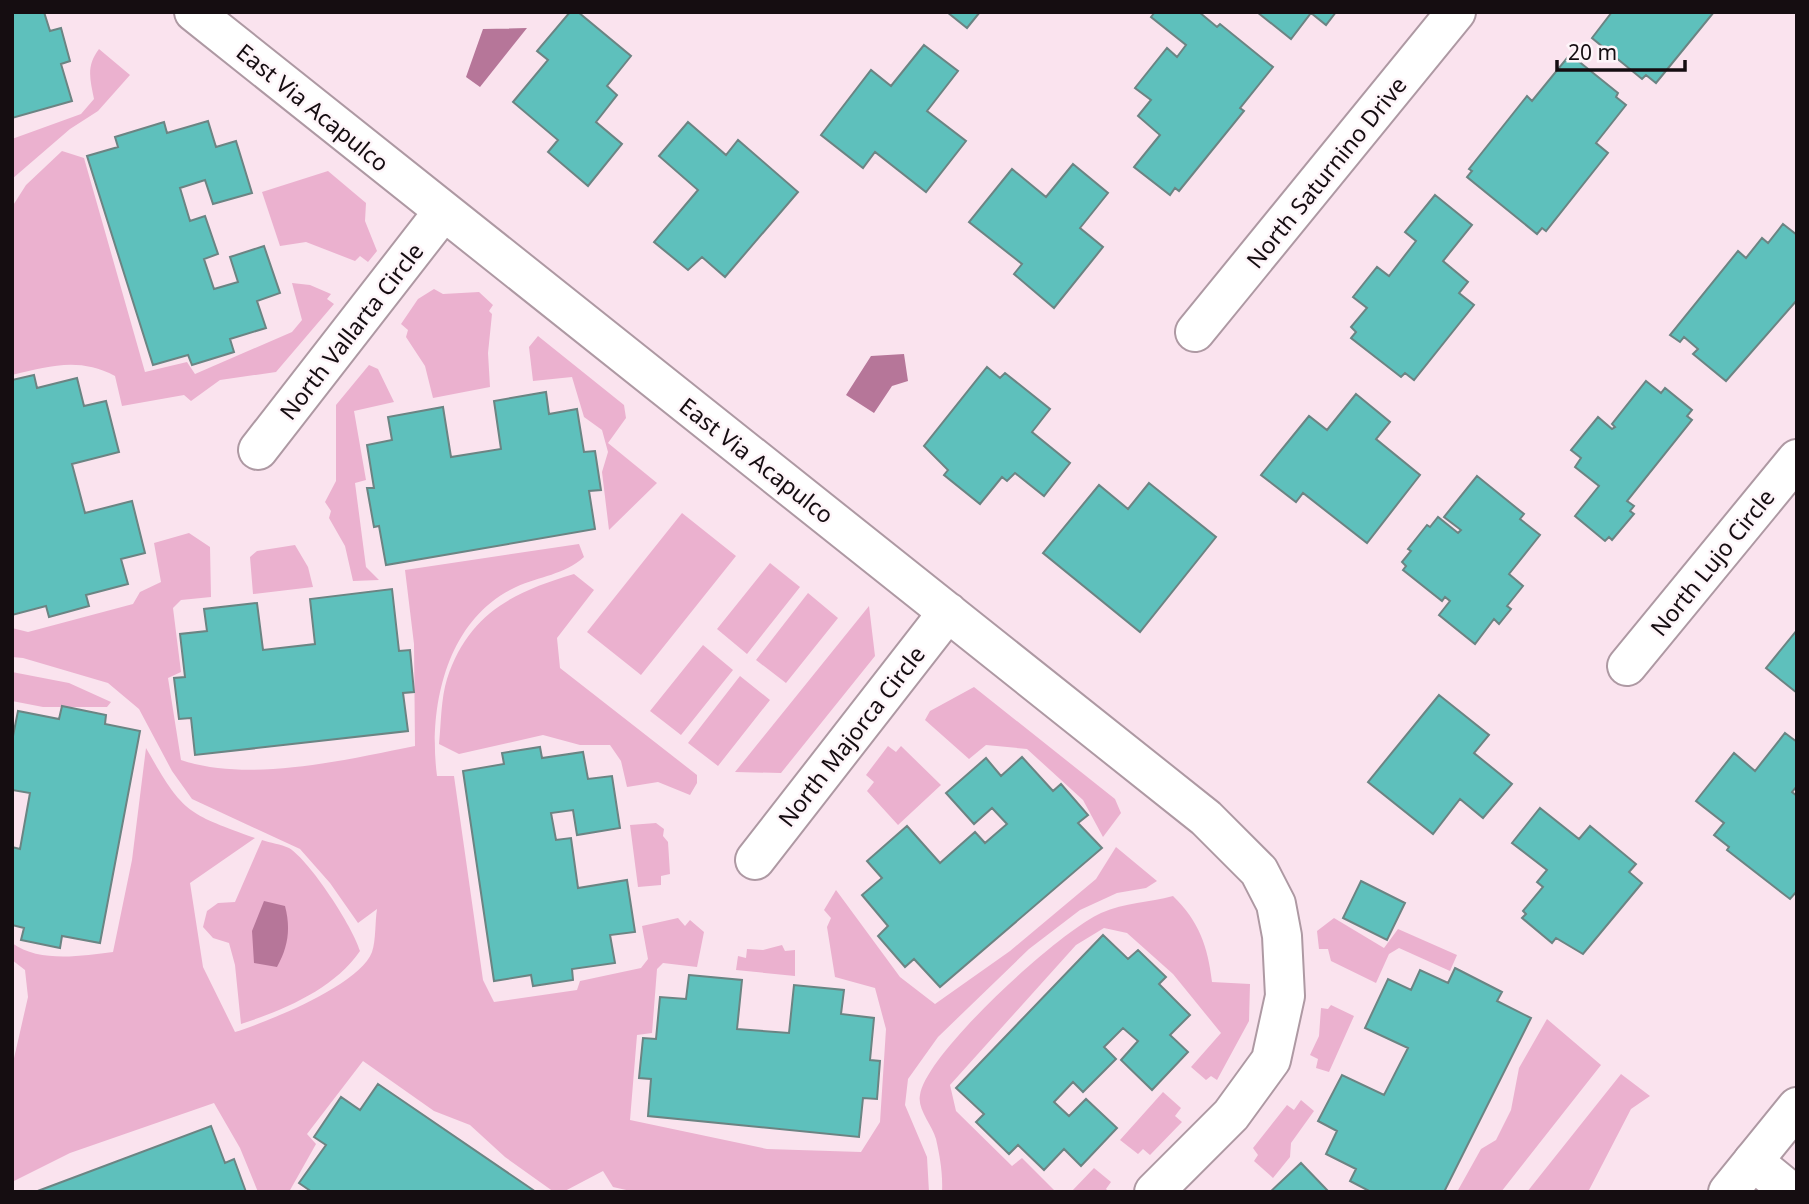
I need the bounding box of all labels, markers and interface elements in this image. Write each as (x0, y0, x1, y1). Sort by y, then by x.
scale bar (1557, 28, 1685, 72)
street label: East Via Acapulco (230, 36, 396, 178)
text: 20 m (1568, 38, 1617, 66)
street label: North Saturnino Drive (1239, 69, 1413, 275)
street label: North Vallarta Circle (272, 236, 430, 426)
street label: East Via Acapulco (673, 390, 841, 530)
street label: North Lujo Circle (1643, 482, 1781, 642)
street label: North Majorca Circle (770, 639, 932, 833)

